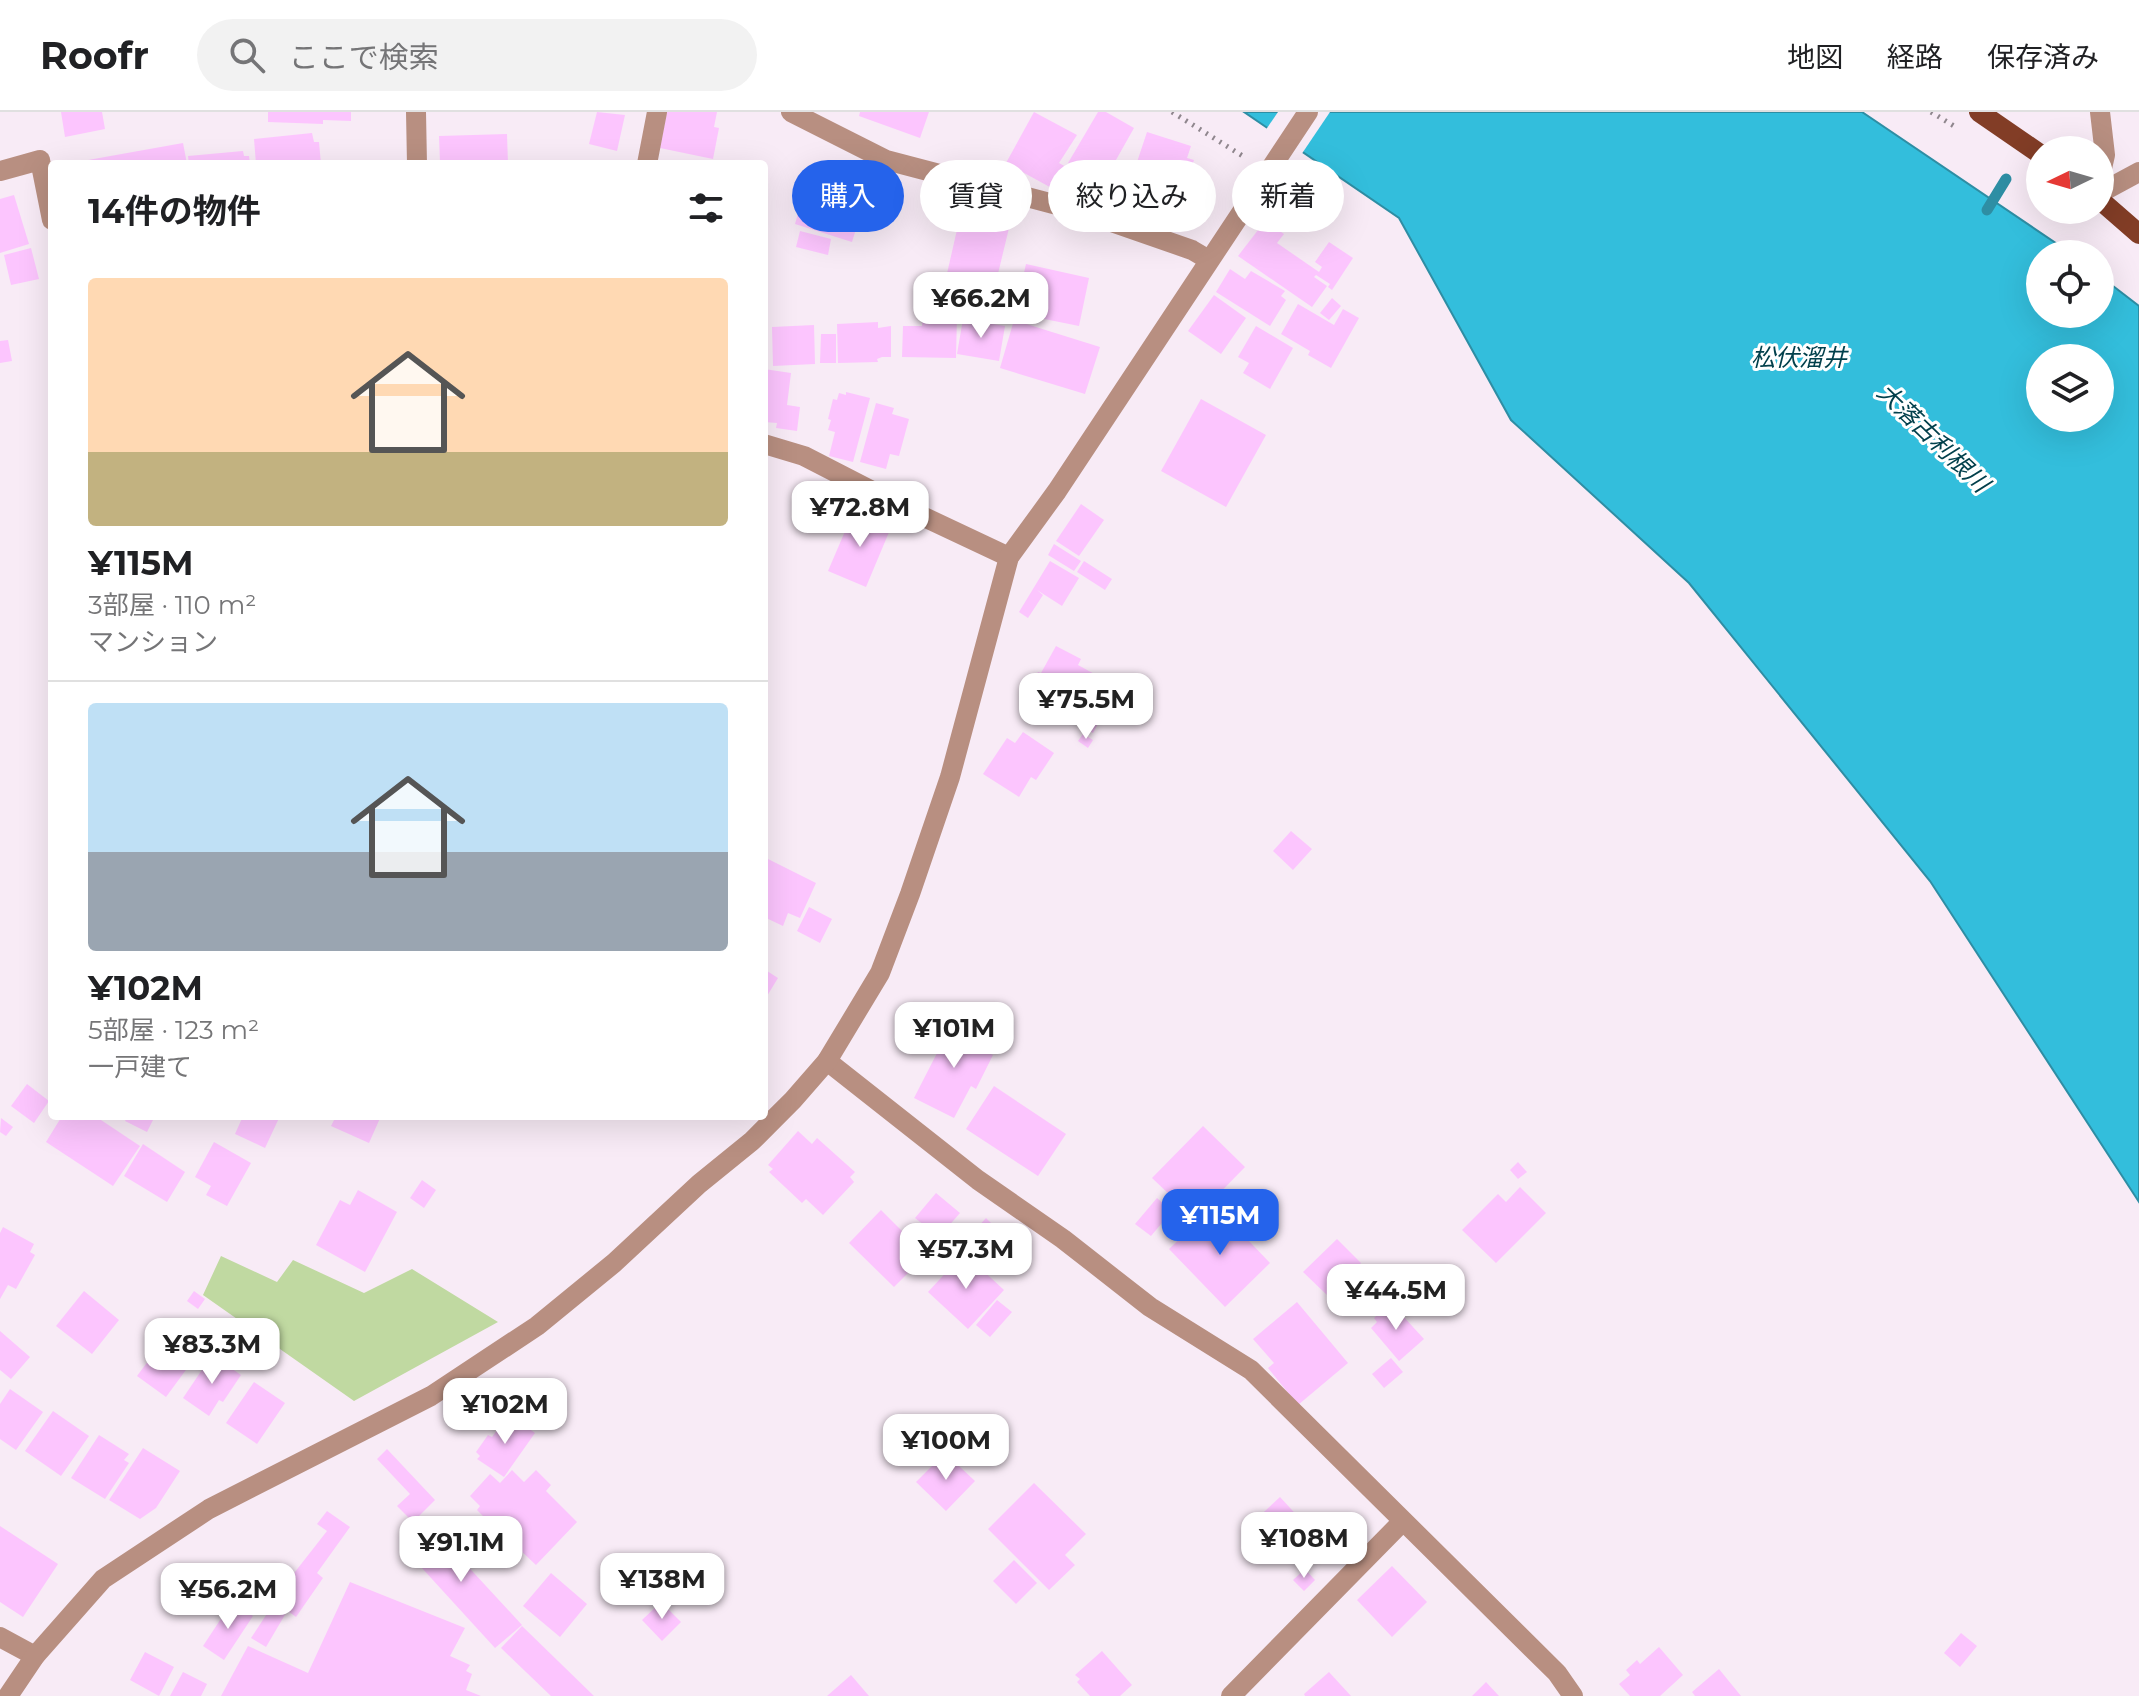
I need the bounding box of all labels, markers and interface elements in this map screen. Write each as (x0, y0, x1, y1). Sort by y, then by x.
search box (197, 19, 757, 91)
text: Roofr (40, 32, 149, 79)
icon: search (225, 33, 269, 77)
text: ここで検索 (289, 39, 439, 76)
text: 地図 (1787, 40, 1843, 74)
text: 経路 (1887, 40, 1943, 74)
text: 保存済み (1987, 40, 2099, 74)
north arrow (2026, 136, 2114, 224)
map controls (2026, 136, 2114, 432)
chip: 購入 (792, 160, 904, 232)
chip: 賃貸 (920, 160, 1032, 232)
chip: 絞り込み (1048, 160, 1216, 232)
chip: 新着 (1232, 160, 1344, 232)
icon: filters (684, 186, 728, 230)
text: 14件の物件 (88, 190, 261, 232)
button: locate (2026, 240, 2114, 328)
pin: ¥66.2M (916, 272, 1046, 340)
text: ¥66.2M (931, 282, 1031, 314)
icon: home (336, 330, 480, 474)
water label: 松伏溜井 (1751, 343, 1849, 372)
button: layers (2026, 344, 2114, 432)
water label: 大落古利根川 (1871, 377, 1997, 500)
pin: ¥72.8M (795, 481, 925, 549)
text: ¥72.8M (810, 491, 910, 523)
text: ¥115M (88, 542, 193, 584)
text: 3部屋 · 110 m² (88, 589, 256, 621)
text: マンション (88, 626, 218, 658)
pin: ¥75.5M (1021, 673, 1151, 741)
text: ¥75.5M (1037, 683, 1135, 715)
icon: home (336, 755, 480, 899)
text: ¥102M (88, 967, 203, 1009)
pin: ¥101M (898, 1002, 1010, 1070)
text: ¥101M (913, 1012, 995, 1044)
text: 5部屋 · 123 m² (88, 1014, 259, 1046)
text: 一戸建て (88, 1051, 192, 1083)
pin: ¥115M (1164, 1189, 1276, 1257)
text: ¥115M (1180, 1199, 1260, 1231)
pin: ¥57.3M (901, 1223, 1031, 1291)
text: ¥57.3M (918, 1233, 1014, 1265)
pin: ¥44.5M (1331, 1264, 1461, 1332)
text: ¥44.5M (1345, 1274, 1447, 1306)
pin: ¥83.3M (147, 1318, 277, 1386)
text: ¥83.3M (163, 1328, 261, 1360)
pin: ¥102M (449, 1378, 561, 1446)
text: ¥102M (461, 1388, 549, 1420)
pin: ¥100M (890, 1414, 1002, 1482)
text: ¥100M (901, 1424, 991, 1456)
pin: ¥108M (1248, 1512, 1360, 1580)
pin: ¥91.1M (396, 1516, 526, 1584)
text: ¥108M (1259, 1522, 1349, 1554)
text: ¥91.1M (417, 1526, 505, 1558)
pin: ¥138M (606, 1553, 718, 1621)
pin: ¥56.2M (163, 1563, 293, 1631)
text: ¥138M (618, 1563, 706, 1595)
text: ¥56.2M (179, 1573, 277, 1605)

